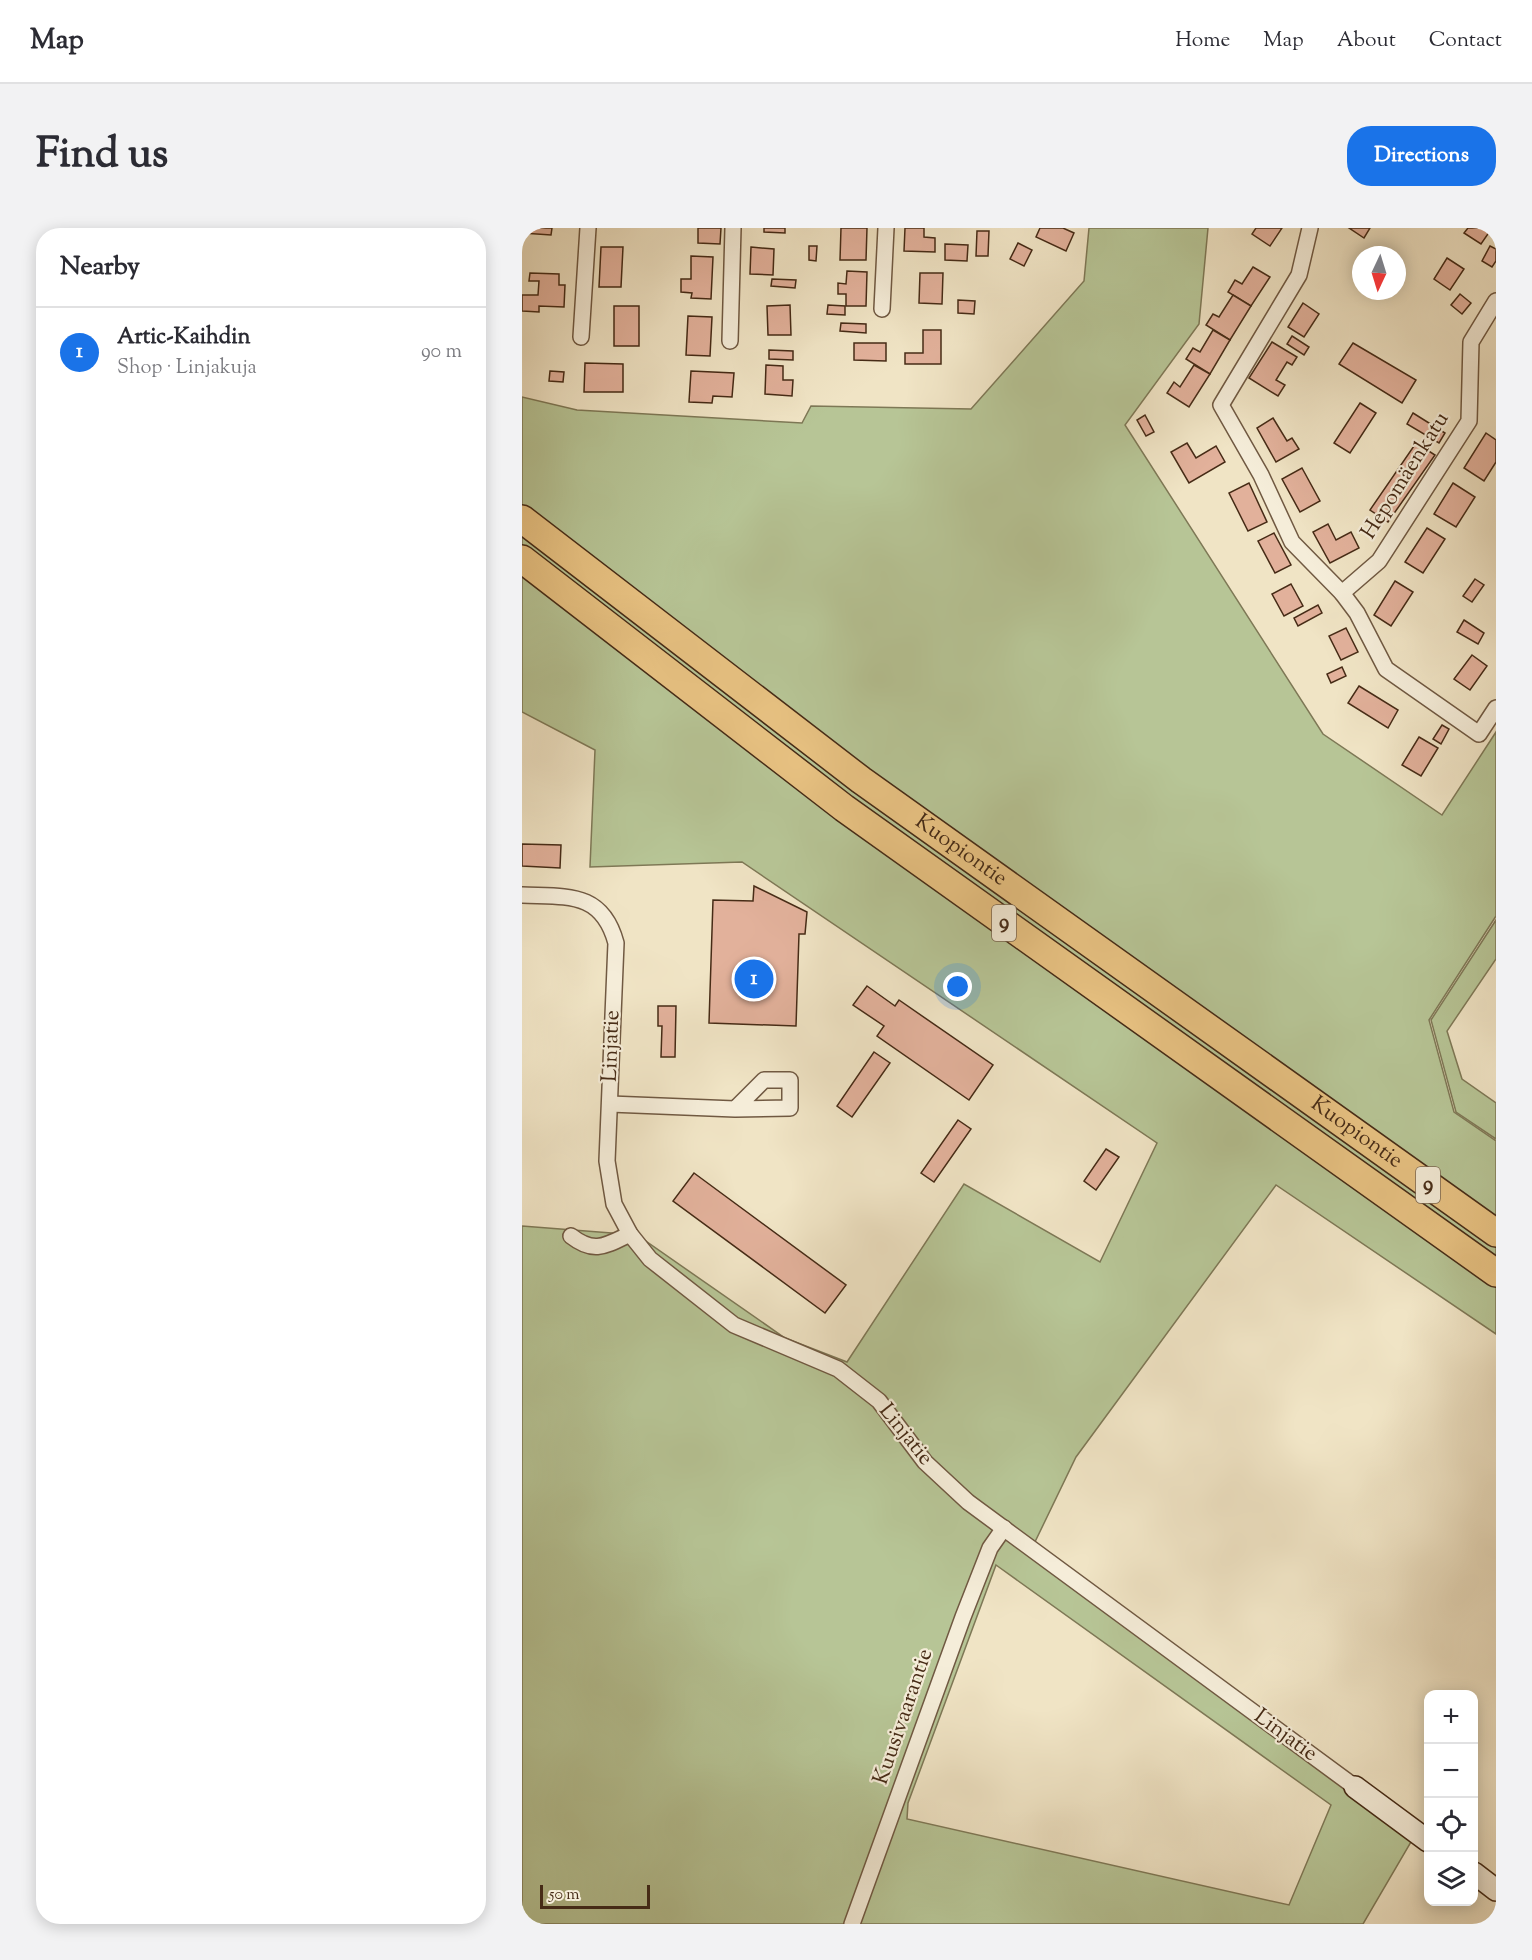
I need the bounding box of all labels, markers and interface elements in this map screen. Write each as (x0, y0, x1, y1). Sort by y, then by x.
text: Map (30, 21, 84, 61)
text: Home (1175, 26, 1230, 56)
text: Map (1263, 26, 1304, 56)
text: About (1337, 26, 1396, 56)
text: Contact (1429, 26, 1502, 56)
text: Find us (36, 126, 168, 186)
button: Directions (1347, 126, 1496, 186)
north arrow (1352, 246, 1406, 300)
text: Nearby (60, 249, 140, 286)
text: Artic-Kaihdin (117, 322, 250, 354)
text: 1 (76, 338, 83, 367)
text: 90 m (421, 338, 462, 367)
text: Shop · Linjakuja (117, 354, 257, 383)
street label: Hepomäenkatu (1354, 406, 1458, 546)
street label: Kuopiontie (908, 807, 1013, 895)
road number: 9 (992, 905, 1016, 941)
pin: 1 (734, 956, 774, 1002)
your location (943, 972, 972, 1001)
street label: Linjatie (595, 1009, 629, 1083)
street label: Kuopiontie (1303, 1089, 1409, 1177)
road number: 9 (1416, 1167, 1440, 1203)
street label: Linjatie (870, 1397, 940, 1473)
street label: Kuusivaarantie (866, 1645, 942, 1789)
map controls (1424, 1690, 1478, 1906)
button: + (1424, 1690, 1478, 1744)
street label: Linjatie (1246, 1702, 1324, 1770)
button: − (1424, 1744, 1478, 1798)
button: locate (1424, 1798, 1478, 1852)
button: layers (1424, 1852, 1478, 1906)
scale bar (540, 1882, 650, 1910)
text: 50 m (549, 1884, 580, 1907)

